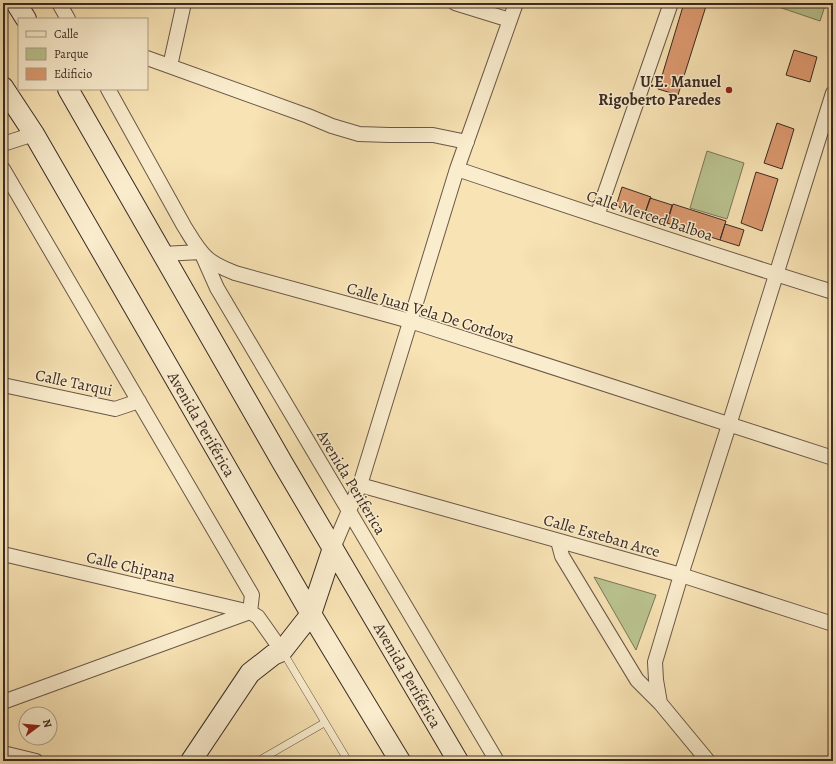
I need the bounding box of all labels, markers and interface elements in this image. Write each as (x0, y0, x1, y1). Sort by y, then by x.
legend (18, 18, 148, 90)
text: Calle (54, 26, 78, 42)
text: Parque (54, 46, 89, 62)
text: Edificio (54, 66, 92, 82)
place label: U.E. Manuel Rigoberto Paredes (598, 71, 722, 111)
marker: U.E. Manuel Rigoberto Paredes (724, 85, 734, 95)
street label: Calle Merced Balboa (584, 185, 716, 247)
street label: Calle Juan Vela De Cordova (344, 277, 518, 349)
street label: Calle Tarqui (33, 364, 114, 402)
street label: Avenida Periférica (162, 367, 241, 482)
street label: Avenida Periferica (311, 425, 391, 539)
street label: Calle Esteban Arce (541, 509, 663, 563)
street label: Calle Chipana (84, 546, 178, 588)
street label: Avenida Periférica (368, 618, 447, 733)
north arrow (18, 706, 58, 746)
text: N (39, 717, 55, 729)

